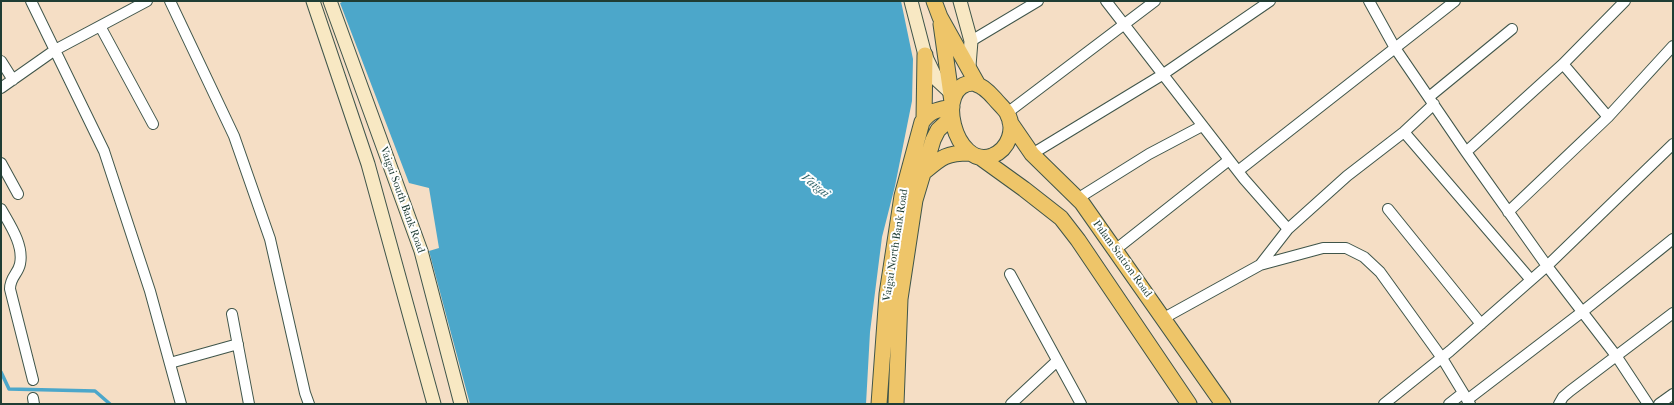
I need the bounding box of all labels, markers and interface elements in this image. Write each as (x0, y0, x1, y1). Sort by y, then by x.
street label: Vaigai South Bank Road (377, 145, 427, 255)
water label: Vaigai (798, 171, 832, 201)
street label: Vaigai North Bank Road (881, 188, 911, 302)
street label: Palam Station Road (1090, 218, 1154, 300)

